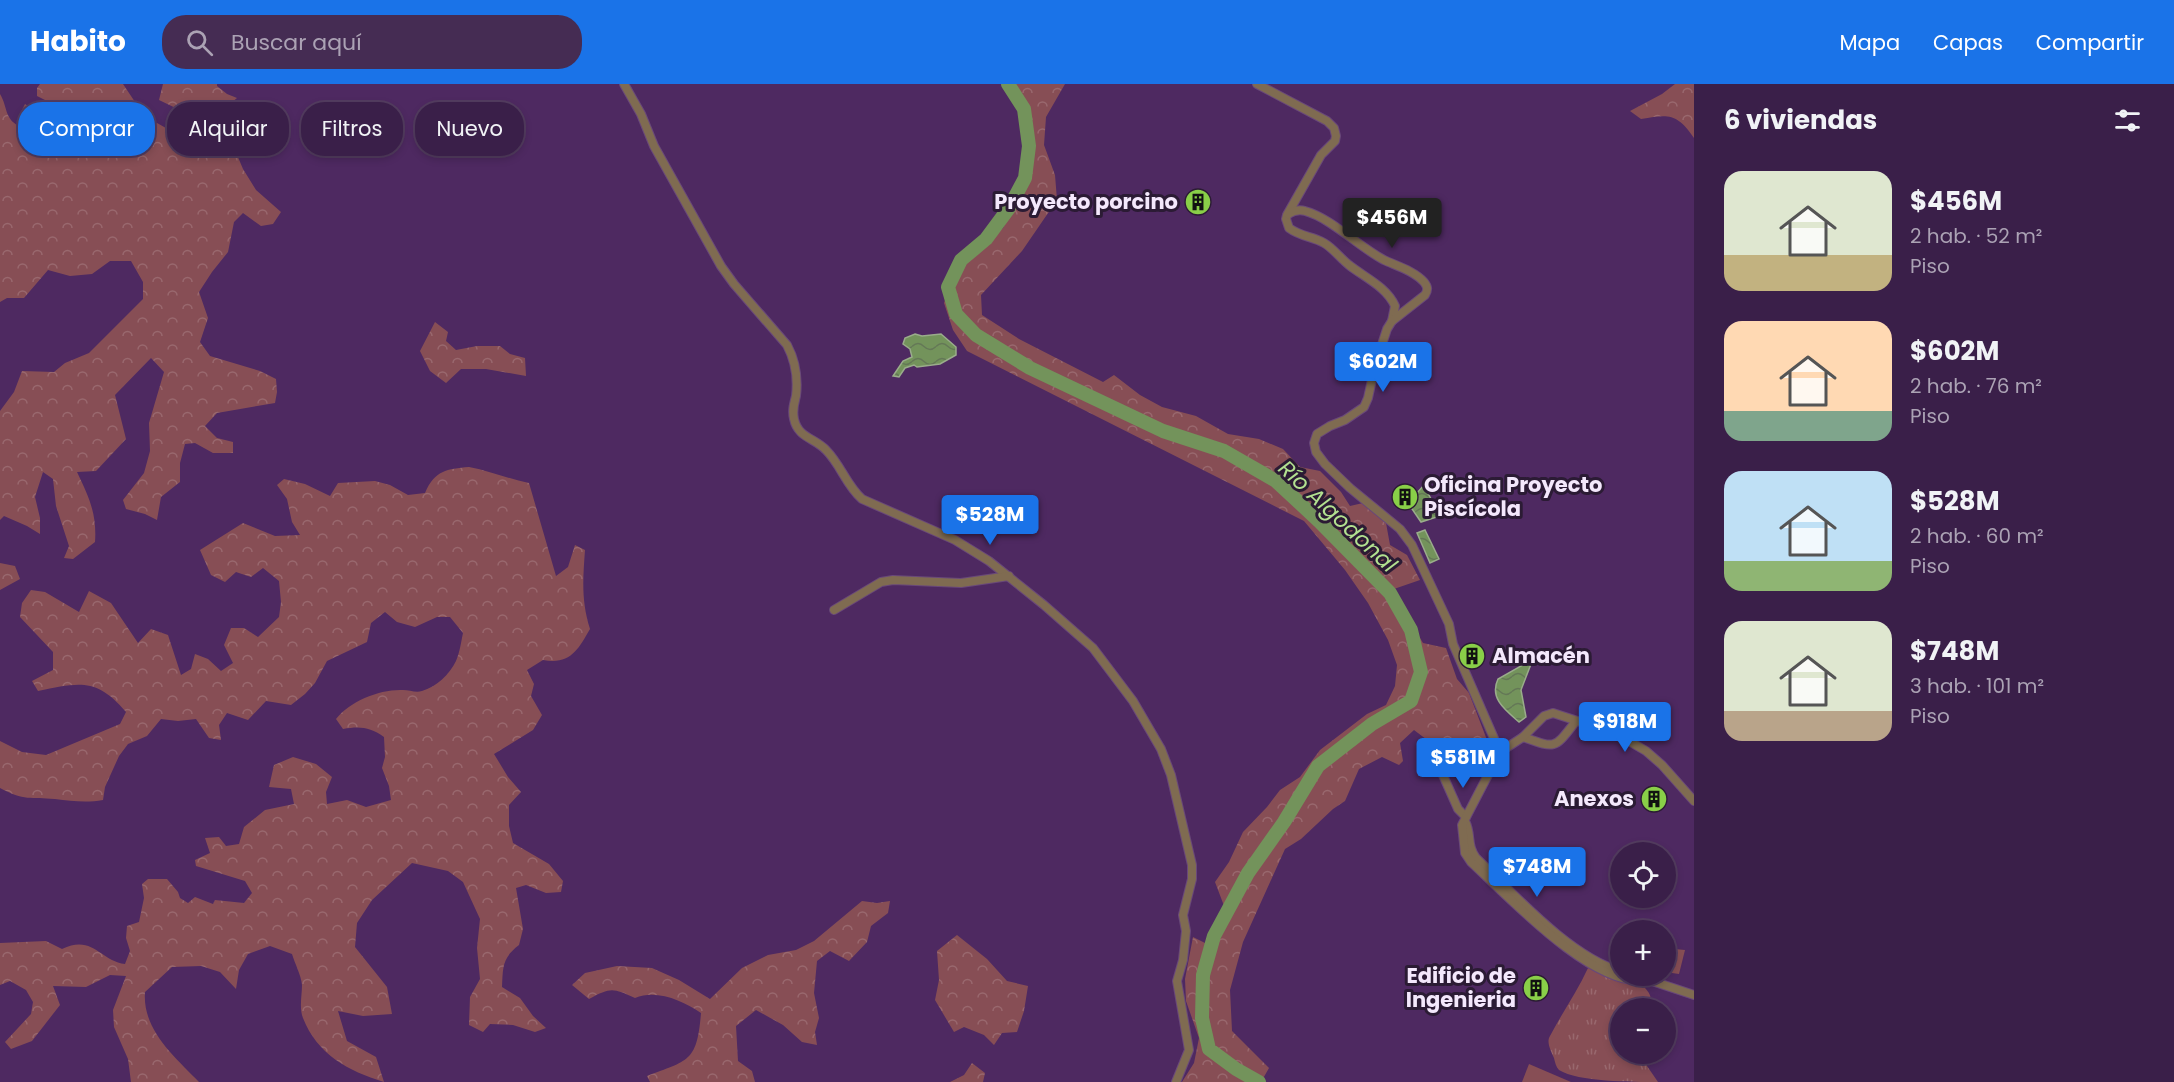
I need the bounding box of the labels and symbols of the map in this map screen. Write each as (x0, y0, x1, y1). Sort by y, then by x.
place label: Proyecto porcino (994, 187, 1178, 216)
building icon: Proyecto porcino (1183, 187, 1213, 217)
pin: $456M (1350, 198, 1434, 249)
pin: $602M (1341, 342, 1425, 393)
water label: Río Algodonal (1272, 453, 1404, 580)
place label: Oficina Proyecto Piscícola (1424, 470, 1602, 523)
building icon: Oficina Proyecto Piscícola (1390, 482, 1420, 512)
pin: $528M (948, 495, 1032, 546)
building icon: Almacén (1457, 641, 1487, 671)
place label: Almacén (1492, 641, 1590, 670)
pin: $918M (1583, 702, 1667, 753)
pin: $581M (1421, 738, 1505, 789)
place label: Anexos (1554, 784, 1634, 813)
building icon: Anexos (1639, 784, 1669, 814)
pin: $748M (1495, 847, 1579, 898)
place label: Edificio de Ingenieria (1406, 961, 1516, 1014)
building icon: Edificio de Ingenieria (1521, 973, 1551, 1003)

